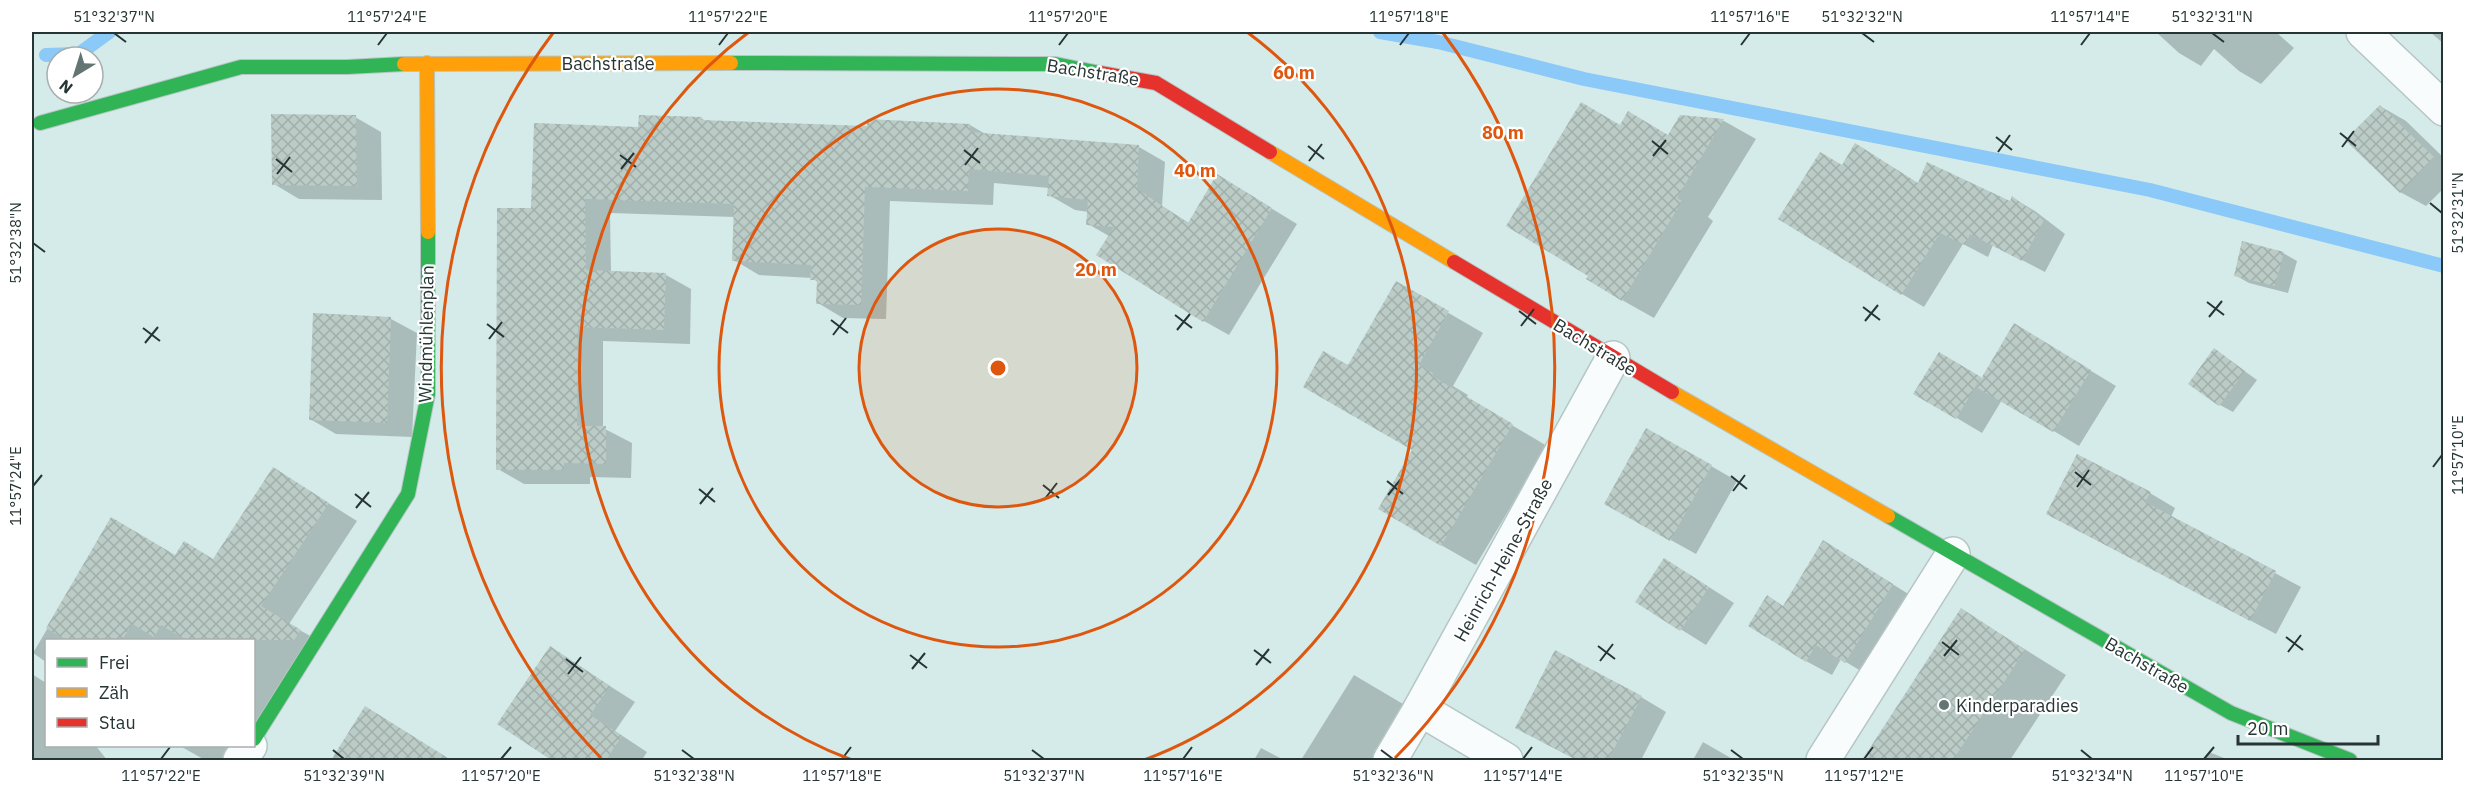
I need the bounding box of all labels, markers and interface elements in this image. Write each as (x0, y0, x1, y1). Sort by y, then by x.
text: 51°32'37"N (73, 7, 155, 26)
text: 11°57'24"E (347, 7, 427, 26)
text: 11°57'22"E (688, 7, 768, 26)
text: 11°57'20"E (1028, 7, 1108, 26)
text: 11°57'18"E (1369, 7, 1449, 26)
text: 11°57'16"E (1710, 7, 1790, 26)
text: 51°32'32"N (1821, 7, 1903, 26)
text: 11°57'14"E (2050, 7, 2130, 26)
text: 51°32'31"N (2171, 7, 2253, 26)
north arrow (45, 45, 105, 105)
street label: Bachstraße (561, 52, 655, 75)
street label: Bachstraße (1045, 53, 1141, 91)
text: 60 m (1273, 61, 1315, 84)
text: N (55, 75, 76, 98)
text: 80 m (1482, 121, 1524, 144)
text: 40 m (1174, 159, 1216, 182)
text: 51°32'31"N (2448, 172, 2467, 254)
text: 51°32'38"N (6, 202, 25, 284)
text: 20 m (1075, 258, 1117, 281)
street label: Windmühlenplan (413, 265, 439, 403)
street label: Bachstraße (1549, 313, 1641, 381)
centre of rings (988, 358, 1008, 378)
text: 11°57'10"E (2448, 415, 2467, 495)
text: 11°57'24"E (6, 446, 25, 526)
street label: Heinrich-Heine-Straße (1448, 474, 1558, 646)
street label: Bachstraße (2101, 632, 2193, 698)
legend (45, 639, 255, 747)
text: Frei (99, 651, 130, 674)
text: Zäh (99, 681, 129, 704)
place label: Kinderparadies (1956, 694, 2079, 717)
marker: Kinderparadies (1937, 698, 1951, 712)
scale bar (2238, 708, 2378, 746)
text: Stau (99, 711, 136, 734)
text: 20 m (2247, 717, 2289, 740)
text: 11°57'22"E (121, 766, 201, 785)
text: 51°32'39"N (303, 766, 385, 785)
text: 11°57'20"E (461, 766, 541, 785)
text: 51°32'38"N (653, 766, 735, 785)
text: 11°57'18"E (802, 766, 882, 785)
text: 51°32'37"N (1003, 766, 1085, 785)
text: 11°57'16"E (1143, 766, 1223, 785)
text: 51°32'36"N (1352, 766, 1434, 785)
text: 11°57'14"E (1483, 766, 1563, 785)
text: 51°32'35"N (1702, 766, 1784, 785)
text: 11°57'12"E (1824, 766, 1904, 785)
text: 51°32'34"N (2051, 766, 2133, 785)
text: 11°57'10"E (2164, 766, 2244, 785)

